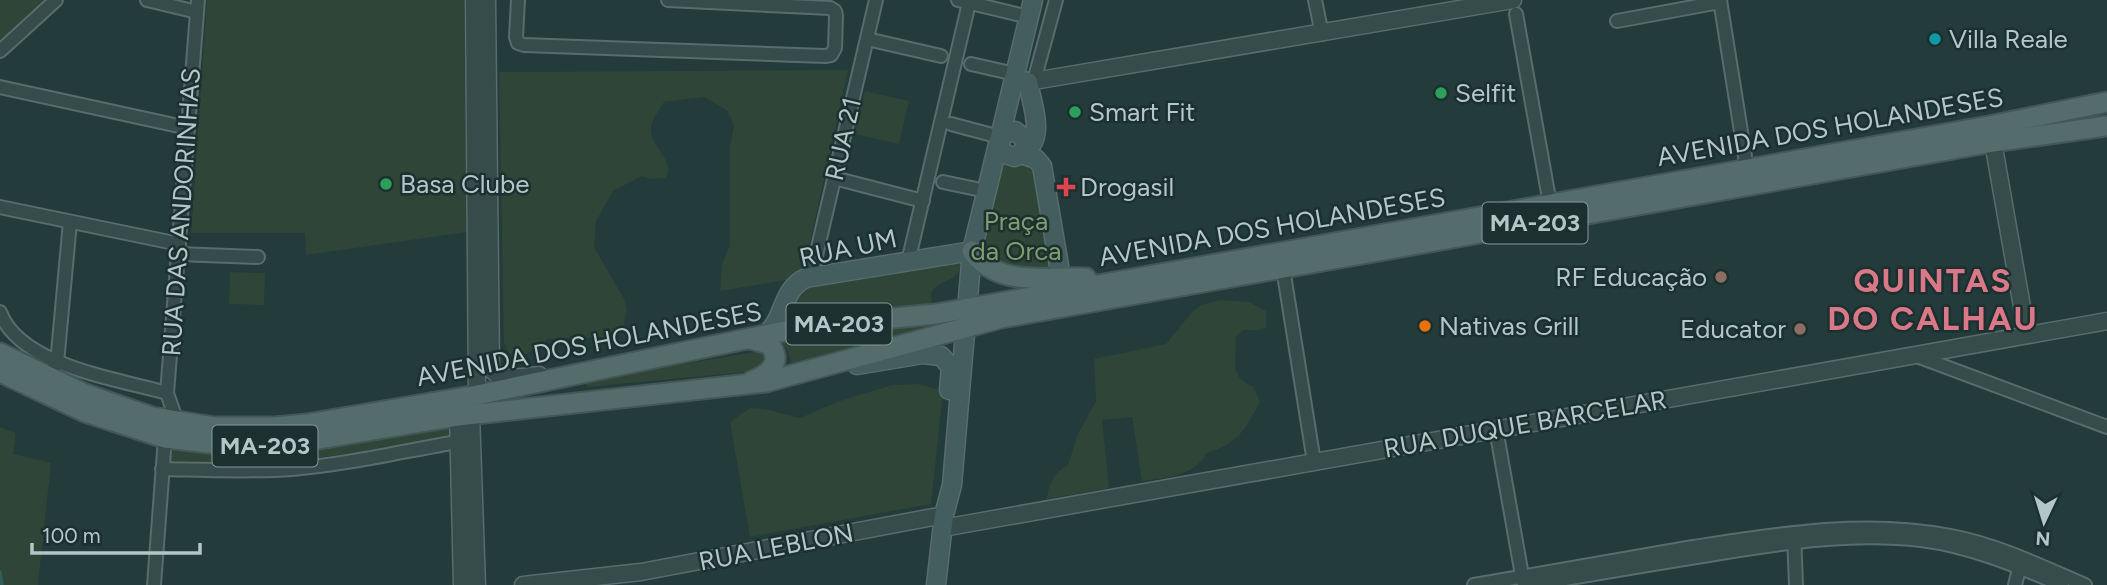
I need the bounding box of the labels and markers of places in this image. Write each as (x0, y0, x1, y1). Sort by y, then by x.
place label: Villa Reale (1949, 23, 2068, 55)
marker: Villa Reale (1927, 31, 1943, 47)
place label: Selfit (1455, 77, 1517, 109)
marker: Selfit (1433, 85, 1449, 101)
place label: Smart Fit (1089, 96, 1196, 128)
marker: Smart Fit (1067, 104, 1083, 120)
place label: Basa Clube (400, 168, 529, 200)
place label: Drogasil (1080, 171, 1174, 203)
marker: Basa Clube (378, 176, 394, 192)
marker: Drogasil (1058, 179, 1074, 195)
place label: RF Educação (1555, 261, 1707, 293)
marker: RF Educação (1713, 269, 1729, 285)
place label: Nativas Grill (1439, 310, 1579, 342)
place label: Educator (1680, 313, 1786, 345)
marker: Nativas Grill (1417, 318, 1433, 334)
marker: Educator (1792, 321, 1808, 337)

